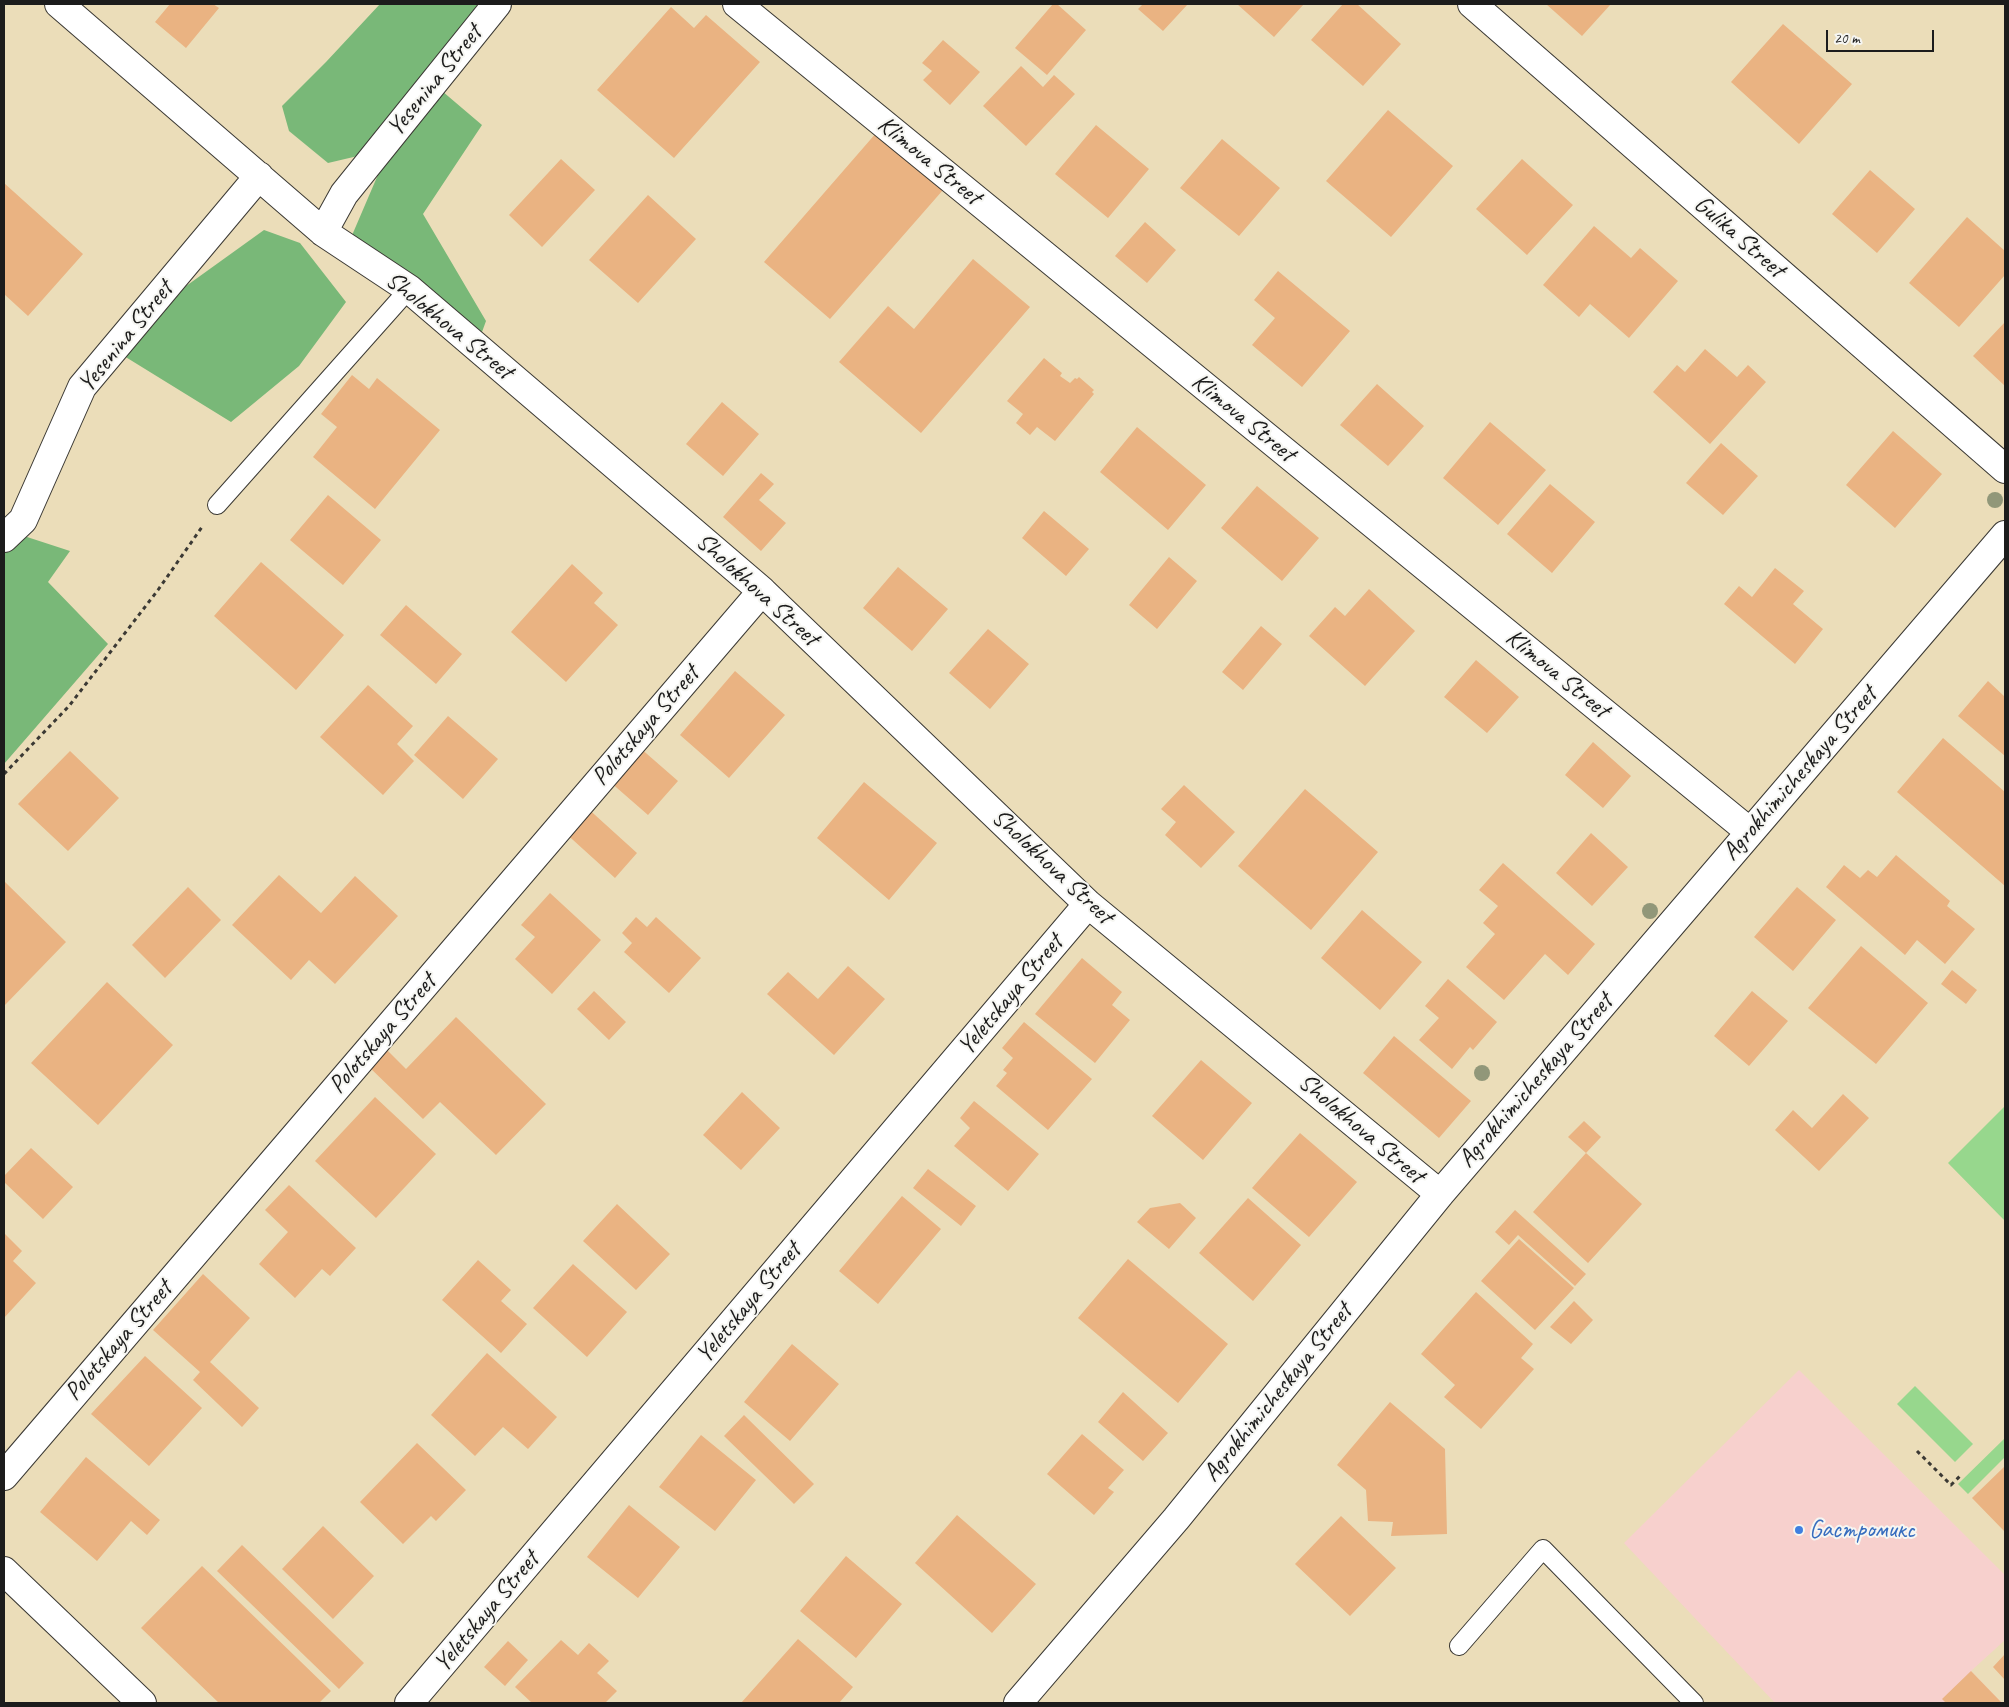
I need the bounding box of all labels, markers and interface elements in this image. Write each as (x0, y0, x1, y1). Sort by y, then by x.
street label: Yesenina Street (381, 19, 489, 143)
scale bar (1829, 20, 1936, 52)
text: 20 m (1834, 29, 1860, 48)
street label: Klimova Street (871, 110, 987, 212)
street label: Gulika Street (1687, 189, 1791, 285)
street label: Sholokhova Street (379, 265, 519, 387)
street label: Yesenina Street (72, 275, 180, 399)
street label: Klimova Street (1185, 367, 1301, 469)
street label: Sholokhova Street (689, 527, 825, 653)
street label: Klimova Street (1499, 623, 1615, 725)
street label: Polotskaya Street (586, 660, 706, 792)
street label: Agrokhimicheskaya Street (1716, 681, 1884, 867)
street label: Sholokhova Street (985, 803, 1119, 931)
street label: Yeletskaya Street (952, 929, 1070, 1061)
street label: Polotskaya Street (323, 968, 443, 1100)
street label: Agrokhimicheskaya Street (1452, 988, 1620, 1174)
street label: Sholokhova Street (1292, 1068, 1430, 1190)
street label: Yeletskaya Street (690, 1237, 808, 1369)
street label: Polotskaya Street (59, 1275, 179, 1407)
street label: Agrokhimicheskaya Street (1197, 1298, 1359, 1488)
place label: Gастромикс (1809, 1515, 1915, 1545)
marker: Gастромикс (1793, 1524, 1805, 1536)
street label: Yeletskaya Street (428, 1546, 546, 1678)

